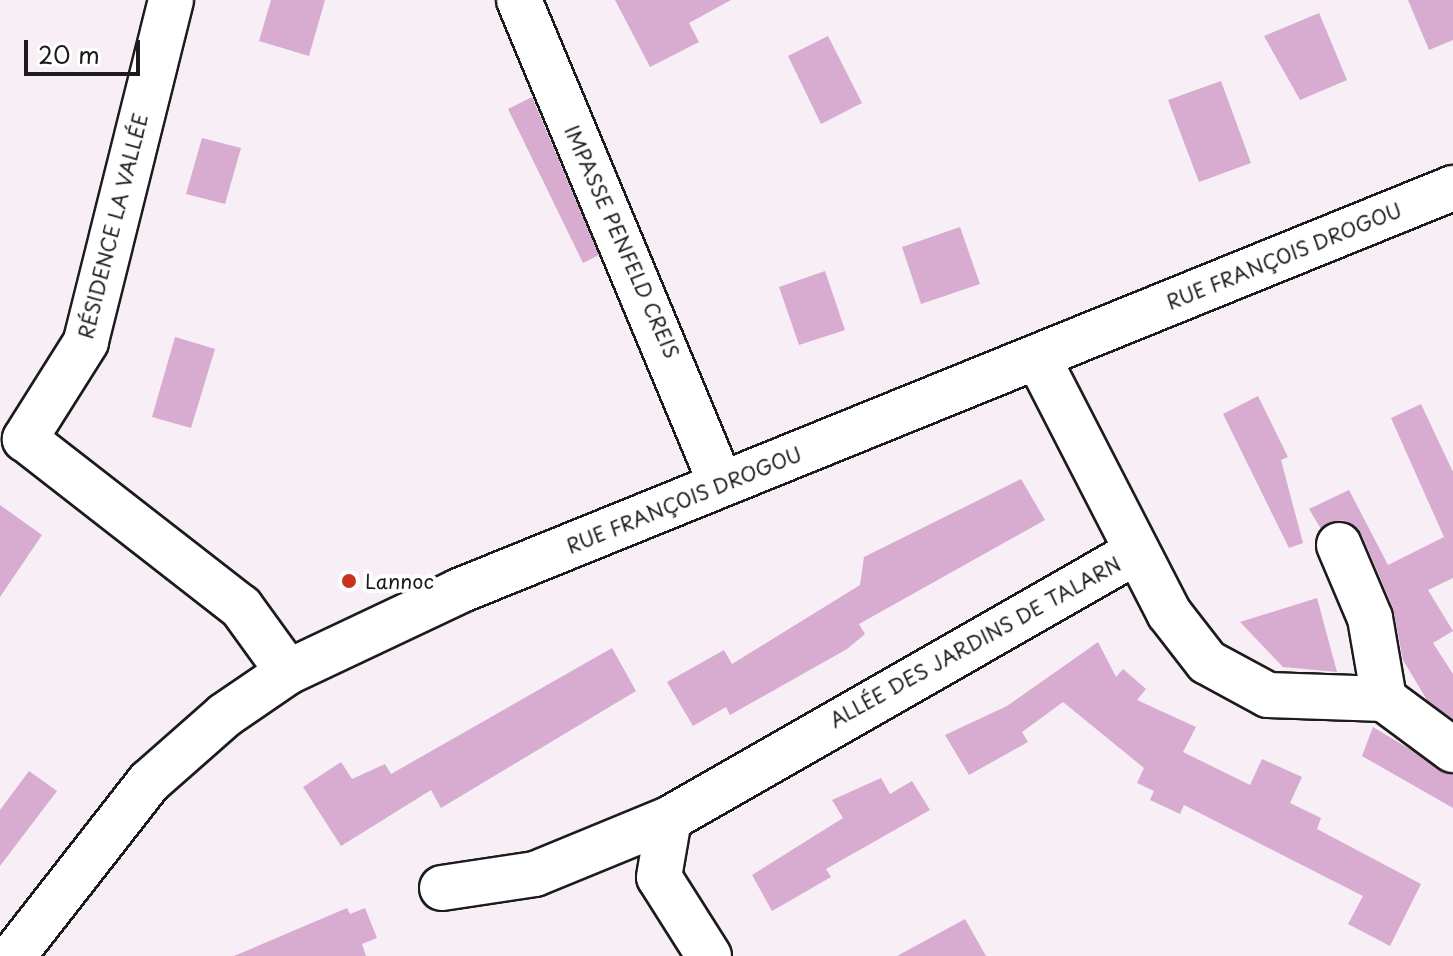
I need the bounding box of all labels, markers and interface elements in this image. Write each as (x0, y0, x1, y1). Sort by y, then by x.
scale bar (28, 24, 144, 74)
text: 20 m (38, 36, 100, 72)
street label: RÉSIDENCE LA VALLÉE (73, 111, 153, 341)
street label: IMPASSE PENFELD CREIS (559, 121, 685, 363)
street label: RUE FRANÇOIS DROGOU (1161, 197, 1407, 315)
street label: RUE FRANÇOIS DROGOU (561, 441, 807, 559)
street label: ALLÉE DES JARDINS DE TALARN (824, 551, 1126, 733)
place label: Lannoc (365, 569, 434, 593)
marker: Lannoc (340, 572, 358, 590)

